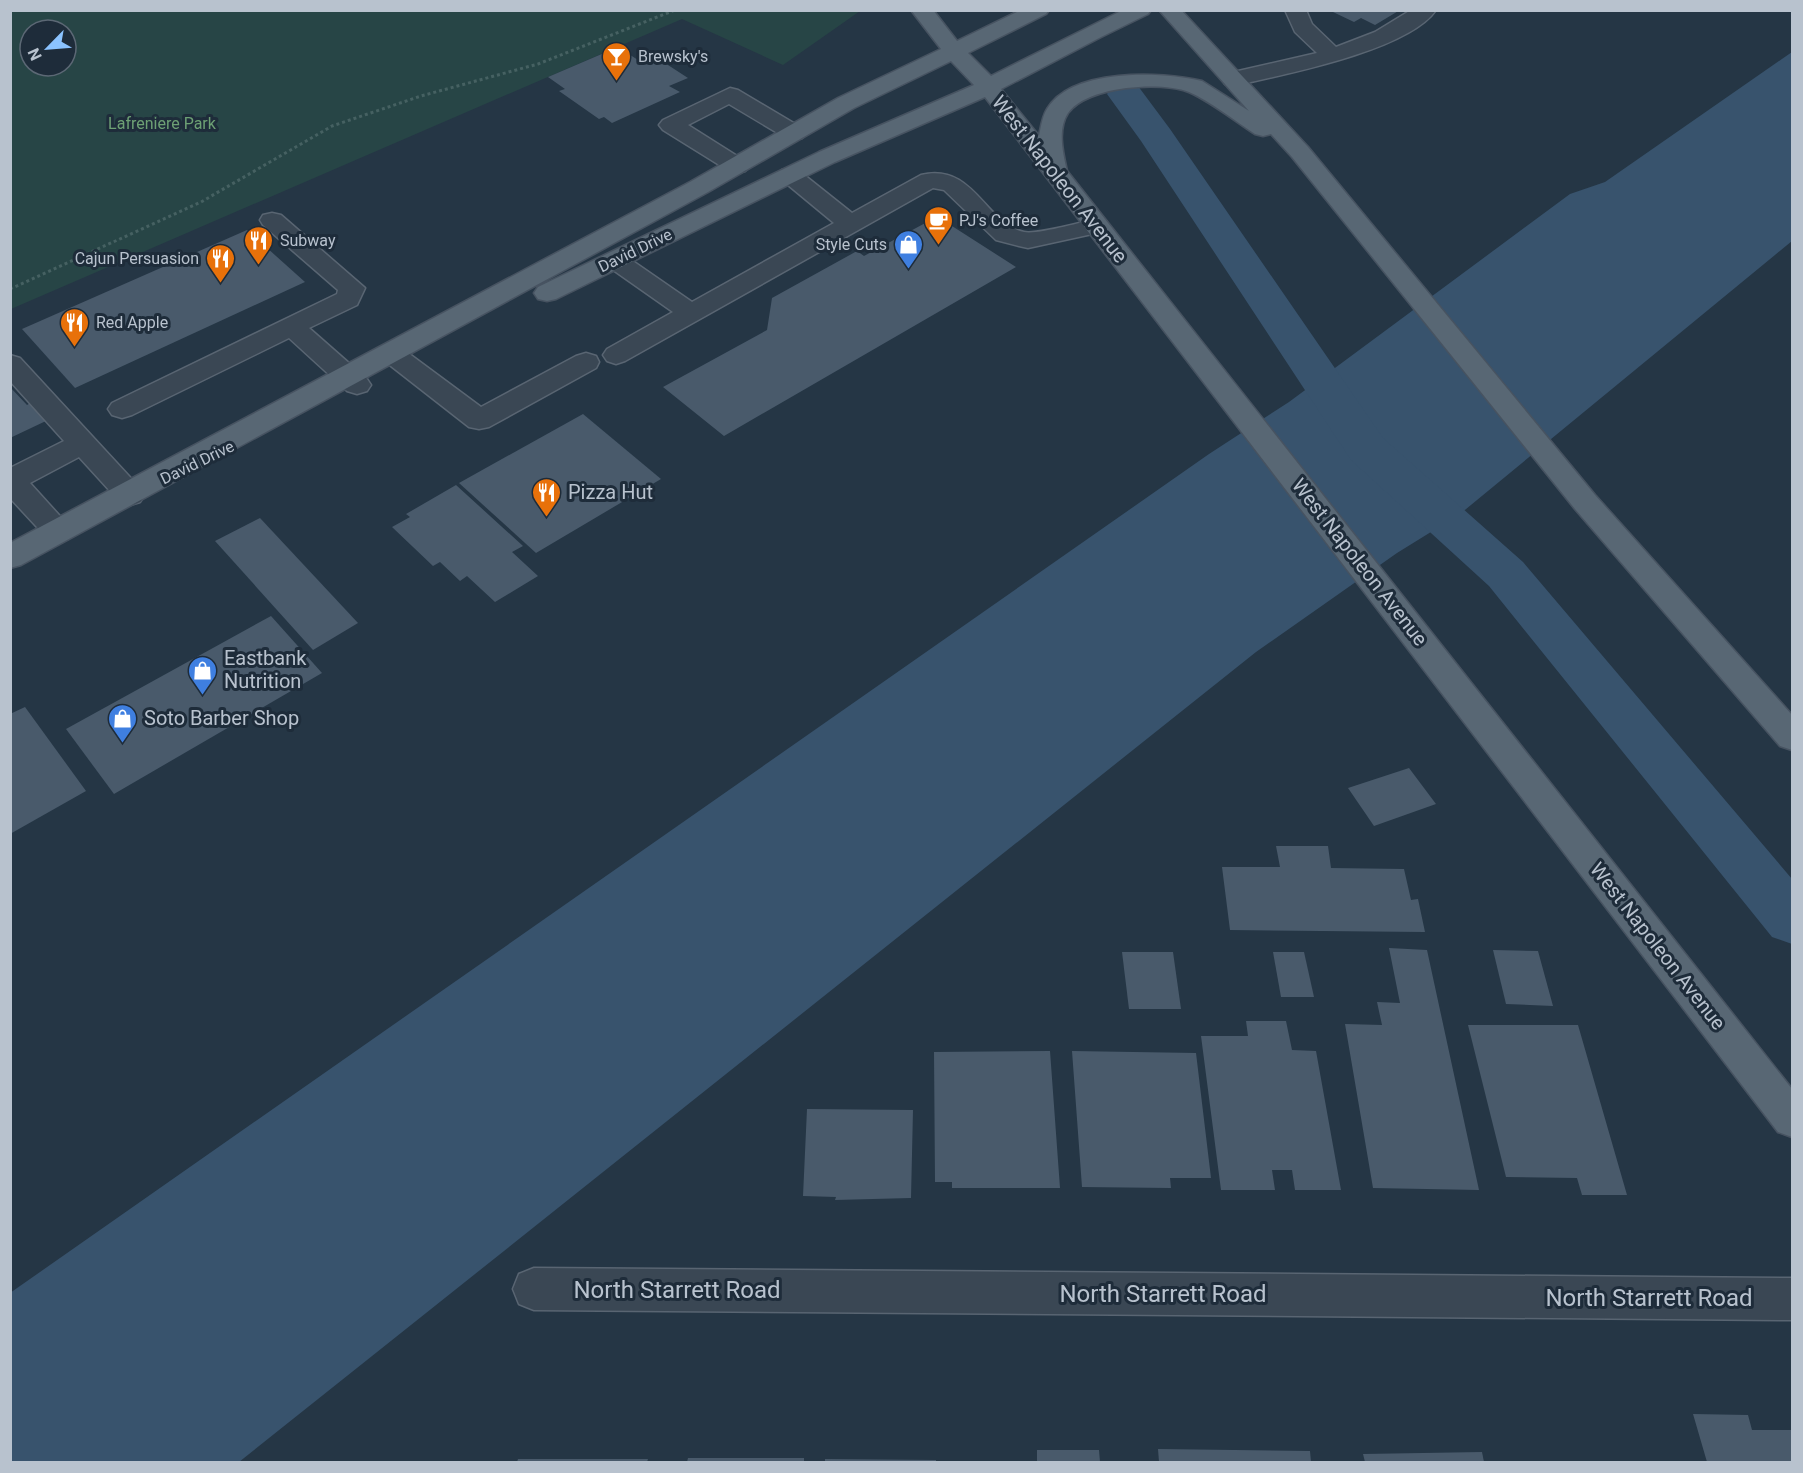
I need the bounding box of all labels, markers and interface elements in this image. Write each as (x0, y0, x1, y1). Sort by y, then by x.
north arrow (18, 18, 78, 78)
bar icon: Brewsky's (601, 40, 633, 82)
text: N (24, 45, 46, 63)
place label: Brewsky's (638, 47, 708, 66)
street label: West Napoleon Avenue (987, 90, 1133, 268)
park label: Lafreniere Park (108, 114, 217, 133)
cafe icon: PJ's Coffee (922, 204, 954, 246)
place label: PJ's Coffee (959, 211, 1038, 230)
restaurant icon: Subway (243, 224, 275, 266)
street label: David Drive (595, 224, 675, 276)
shop icon: Style Cuts (892, 228, 924, 270)
place label: Subway (280, 231, 336, 250)
place label: Style Cuts (816, 235, 887, 254)
restaurant icon: Cajun Persuasion (204, 242, 236, 284)
place label: Cajun Persuasion (75, 249, 199, 268)
restaurant icon: Red Apple (59, 306, 91, 348)
place label: Red Apple (96, 313, 168, 332)
street label: David Drive (157, 436, 237, 488)
street label: West Napoleon Avenue (1287, 473, 1433, 651)
restaurant icon: Pizza Hut (531, 476, 563, 518)
place label: Pizza Hut (568, 480, 653, 504)
place label: Eastbank Nutrition (224, 646, 307, 693)
shop icon: Eastbank Nutrition (187, 654, 219, 696)
shop icon: Soto Barber Shop (107, 702, 139, 744)
place label: Soto Barber Shop (144, 706, 299, 730)
street label: West Napoleon Avenue (1585, 857, 1731, 1035)
street label: North Starrett Road (573, 1276, 781, 1304)
street label: North Starrett Road (1059, 1280, 1267, 1308)
street label: North Starrett Road (1545, 1284, 1753, 1312)

